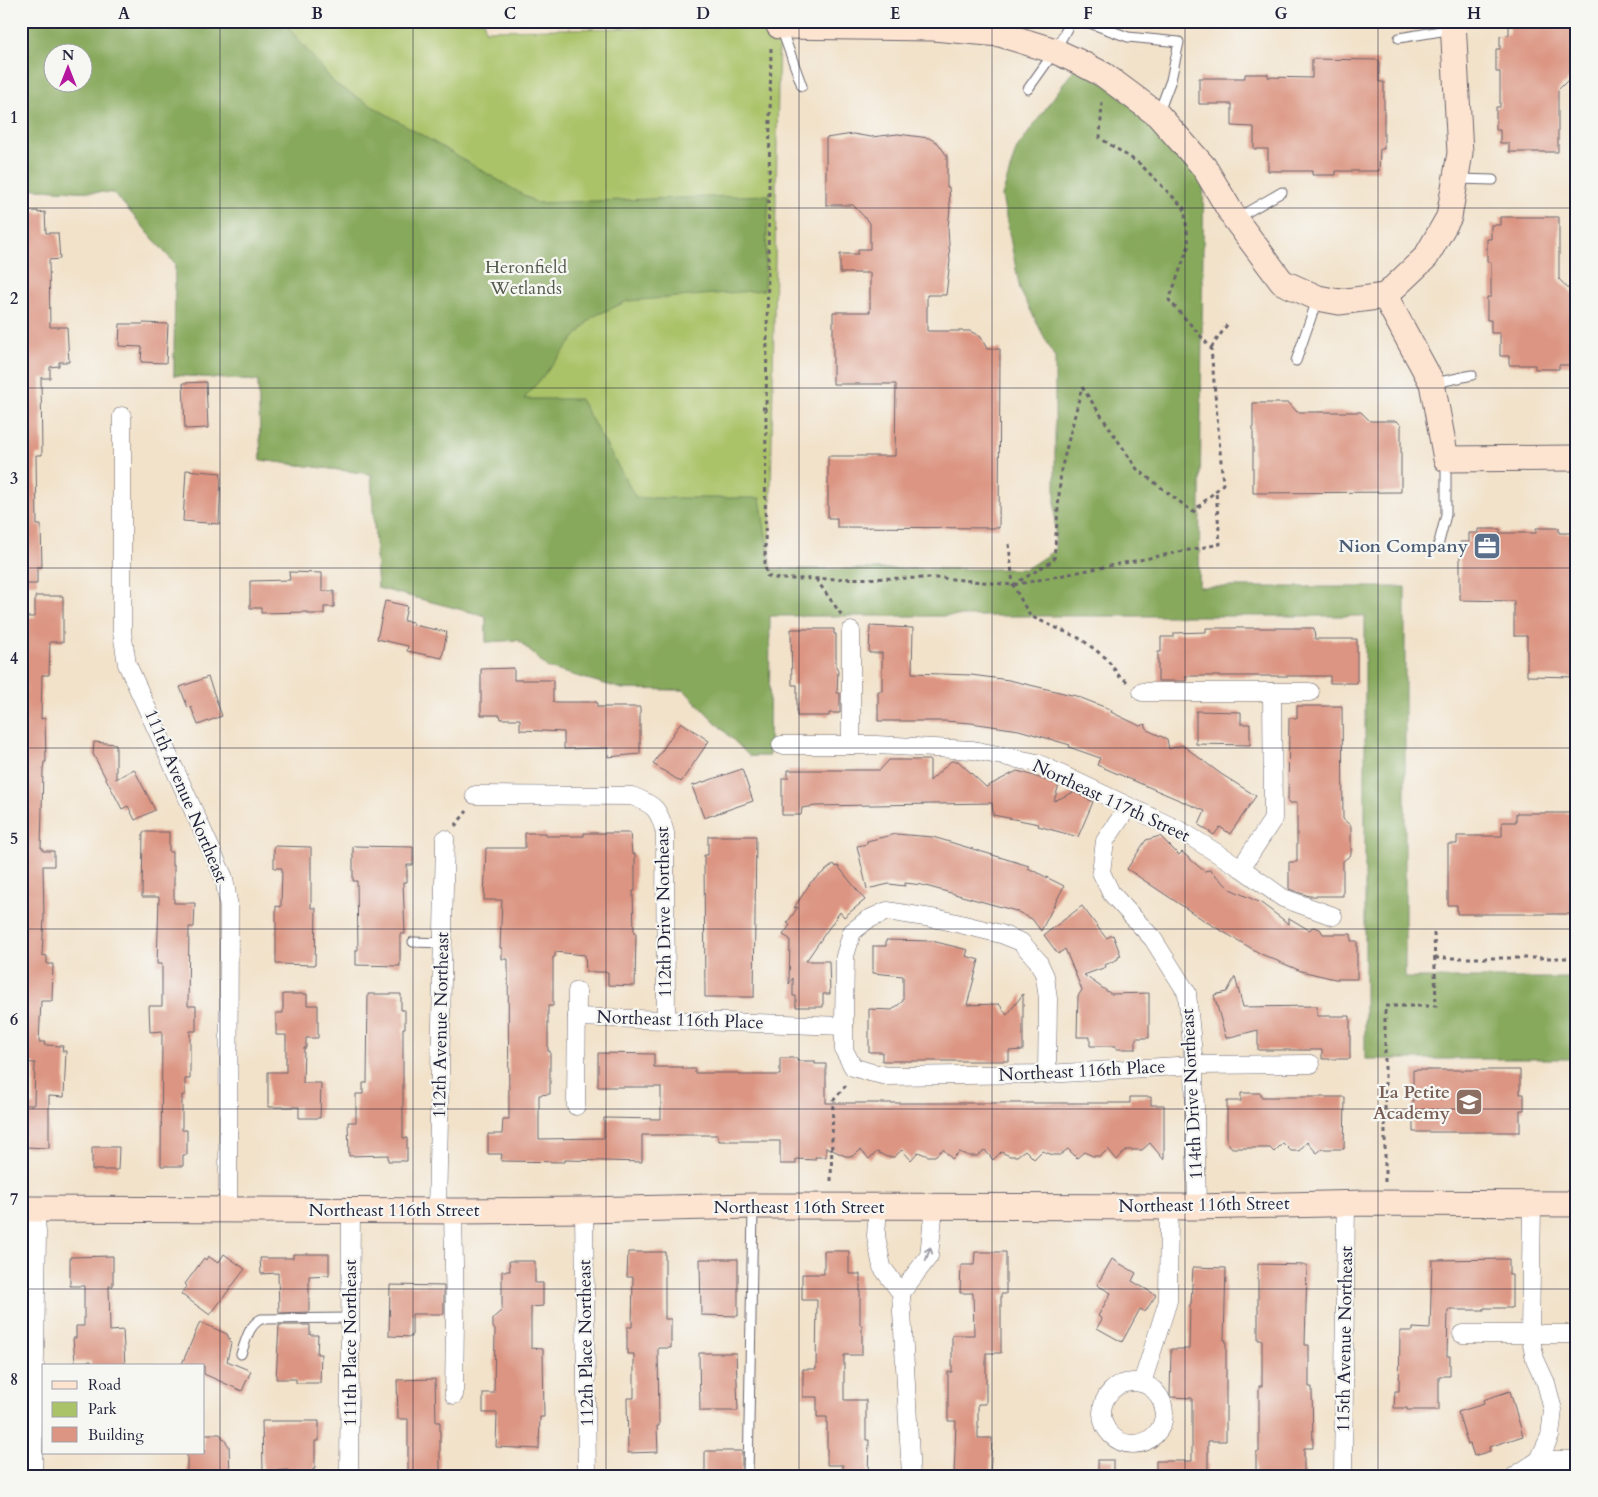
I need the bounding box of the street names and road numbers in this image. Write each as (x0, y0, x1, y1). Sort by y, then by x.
street label: 111th Avenue Northeast (138, 705, 234, 887)
street label: Northeast 117th Street (1028, 754, 1194, 849)
street label: 112th Drive Northeast (650, 826, 678, 998)
street label: 112th Avenue Northeast (427, 931, 455, 1118)
street label: Northeast 116th Place (596, 1005, 764, 1035)
street label: 114th Drive Northeast (1175, 1008, 1209, 1180)
street label: Northeast 116th Place (998, 1054, 1166, 1088)
street label: Northeast 116th Street (1118, 1191, 1290, 1219)
street label: Northeast 116th Street (713, 1195, 885, 1220)
street label: Northeast 116th Street (308, 1198, 480, 1223)
street label: 115th Avenue Northeast (1331, 1245, 1359, 1432)
street label: 111th Place Northeast (338, 1259, 363, 1427)
street label: 112th Place Northeast (572, 1259, 600, 1427)

